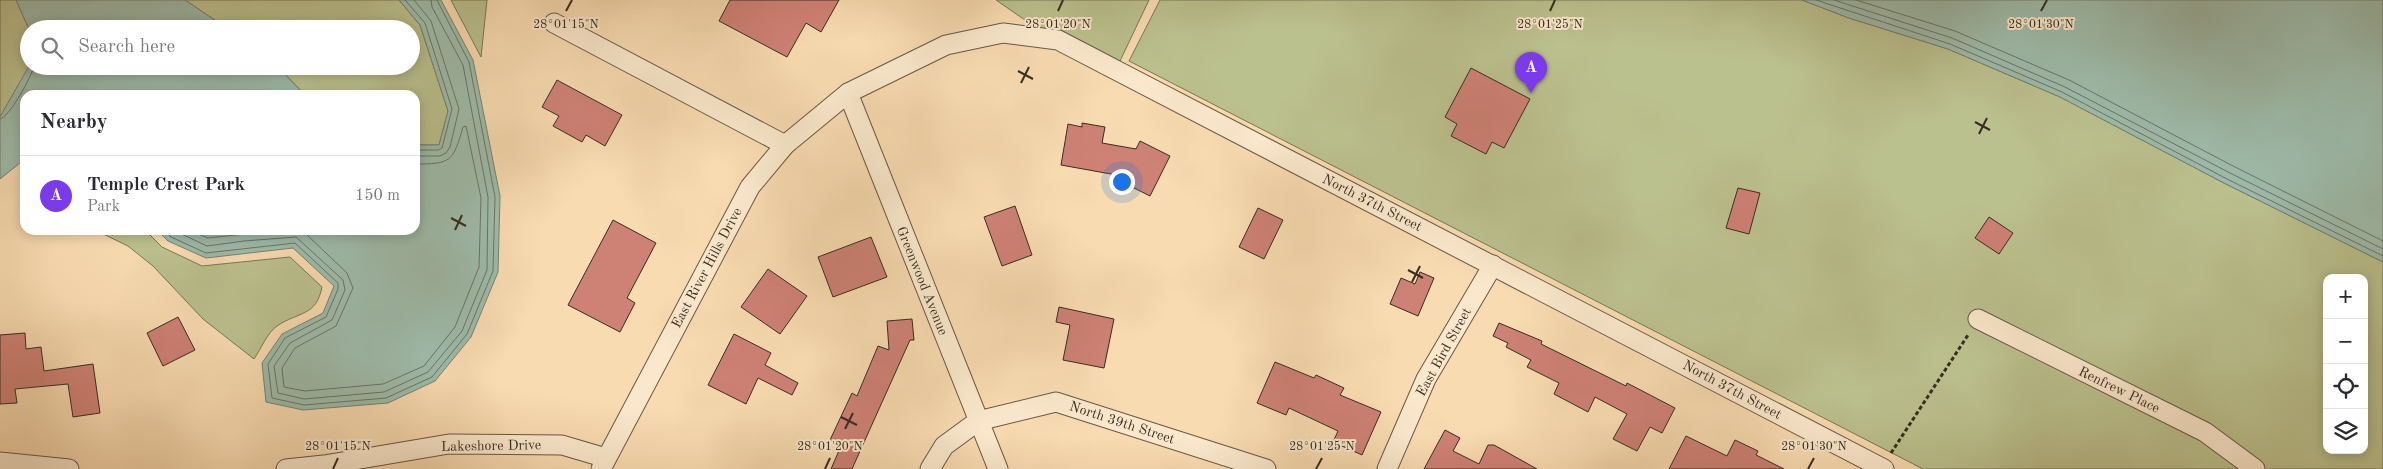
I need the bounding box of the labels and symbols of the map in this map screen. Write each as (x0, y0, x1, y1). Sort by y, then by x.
text: 28°01'15"N (533, 18, 599, 31)
text: 28°01'25"N (1517, 18, 1583, 31)
text: 28°01'20"N (1025, 19, 1091, 31)
text: 28°01'30"N (2008, 19, 2074, 31)
pin: A (1515, 52, 1547, 93)
your location (1109, 169, 1135, 195)
street label: North 37th Street (1320, 172, 1424, 234)
street label: East River Hills Drive (669, 206, 745, 330)
street label: Greenwood Avenue (894, 225, 950, 337)
street label: East Bird Street (1414, 305, 1474, 399)
street label: North 37th Street (1680, 358, 1784, 422)
street label: Renfrew Place (2076, 364, 2162, 416)
street label: North 39th Street (1068, 399, 1176, 447)
street label: Lakeshore Drive (441, 438, 541, 454)
text: 28°01'15"N (305, 440, 371, 453)
text: 28°01'25"N (1289, 440, 1355, 453)
text: 28°01'20"N (797, 441, 863, 453)
text: 28°01'30"N (1781, 441, 1847, 453)

